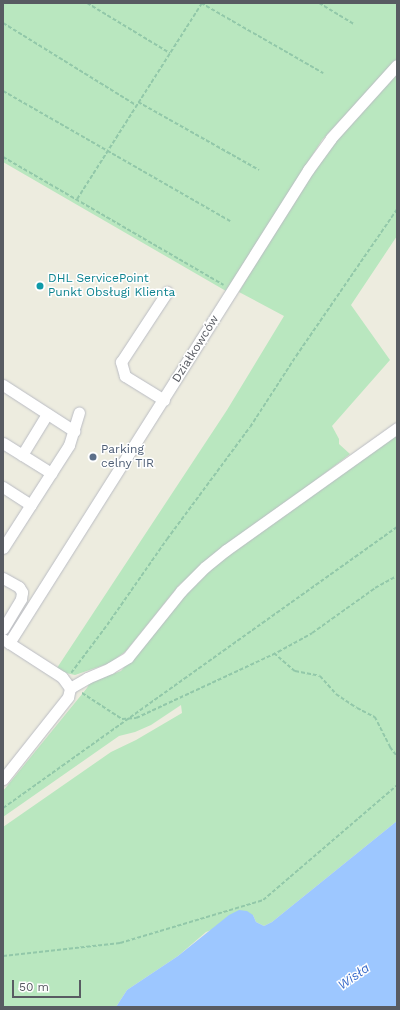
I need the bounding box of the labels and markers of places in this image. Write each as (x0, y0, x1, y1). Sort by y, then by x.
place label: DHL ServicePoint Punkt Obsługi Klienta (48, 272, 175, 300)
marker: DHL ServicePoint Punkt Obsługi Klienta (35, 281, 45, 291)
place label: Parking celny TIR (101, 443, 155, 471)
marker: Parking celny TIR (88, 452, 98, 462)

